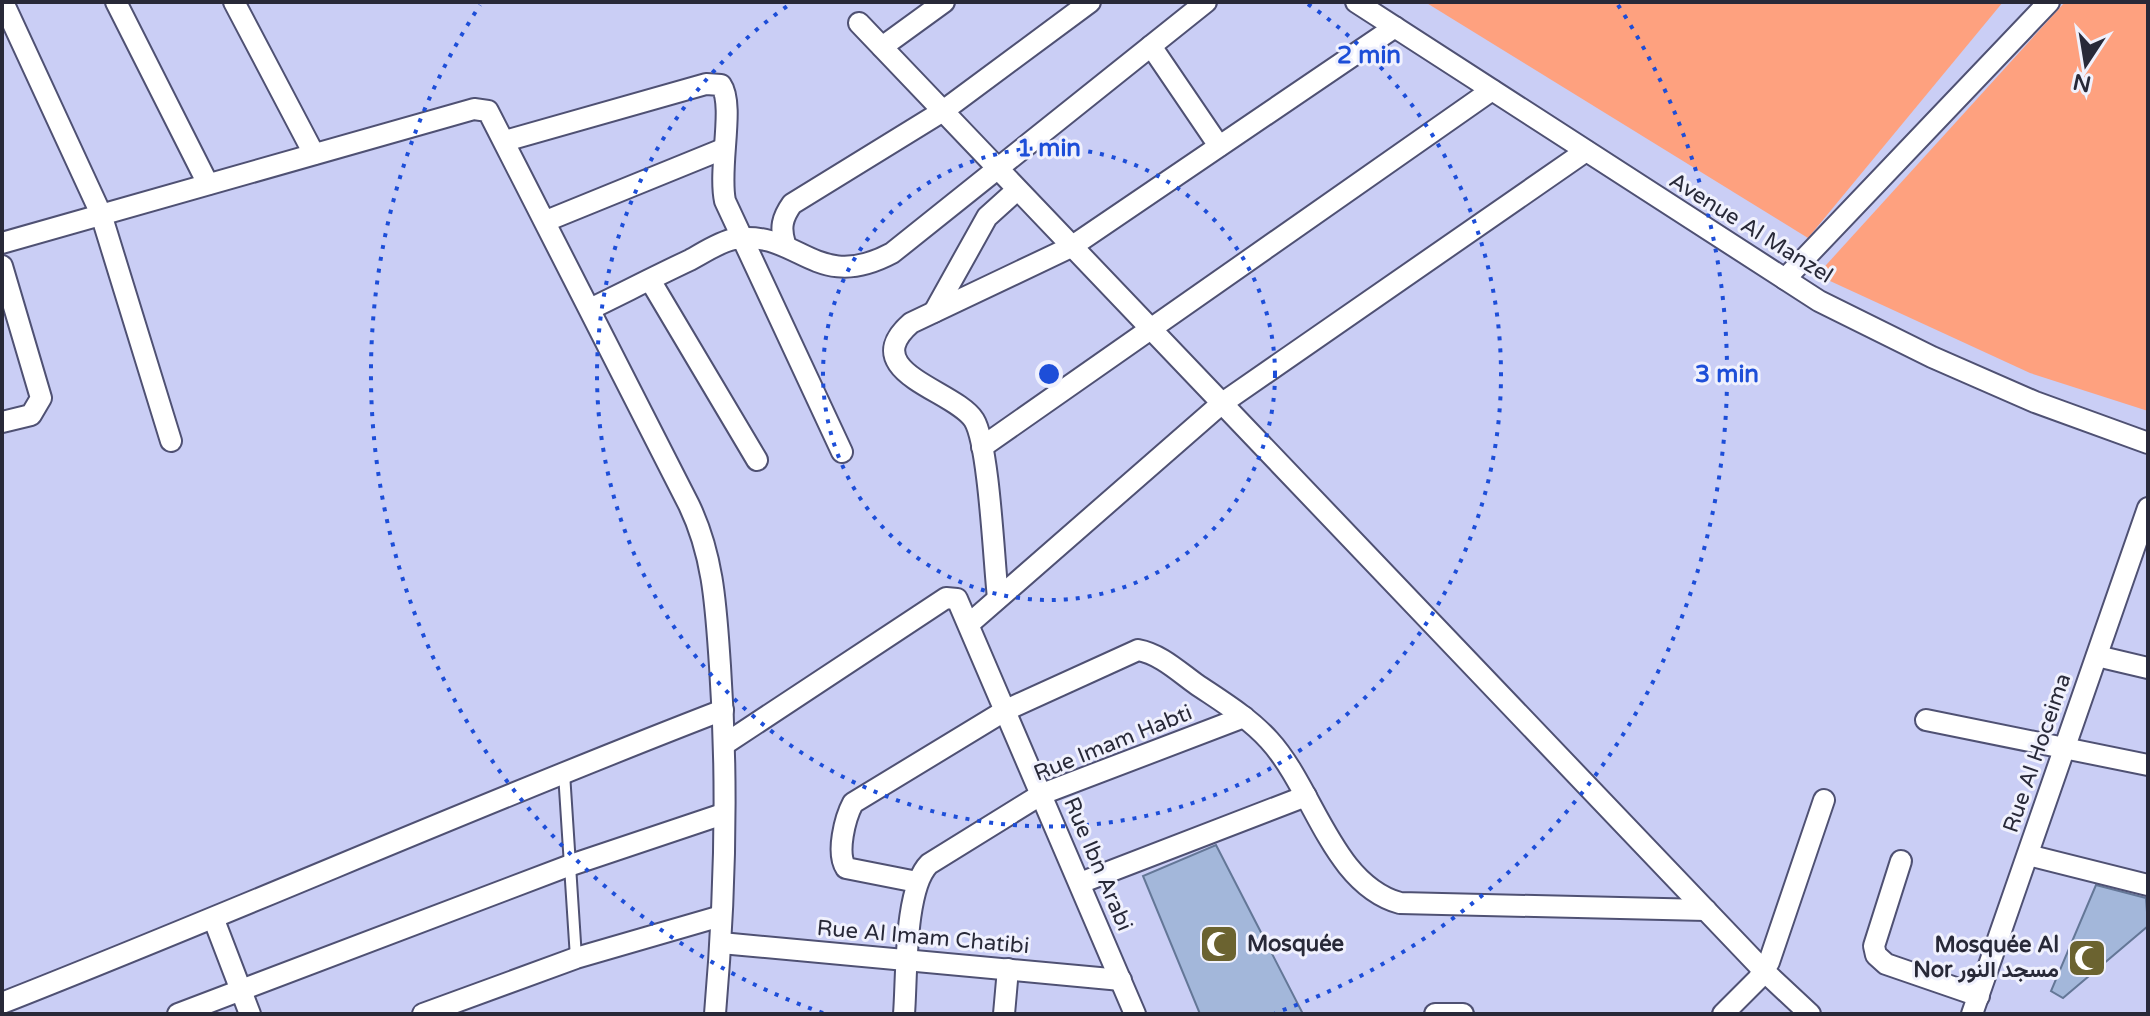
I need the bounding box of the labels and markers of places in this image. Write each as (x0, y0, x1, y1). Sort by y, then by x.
centre of rings (1035, 360, 1063, 388)
mosque icon: Mosquée (1198, 923, 1240, 965)
place label: Mosquée (1247, 931, 1344, 957)
place label: Mosquée Al Nor مسجد النور (1913, 932, 2059, 983)
mosque icon: Mosquée Al Nor مسجد النور (2066, 937, 2108, 979)

